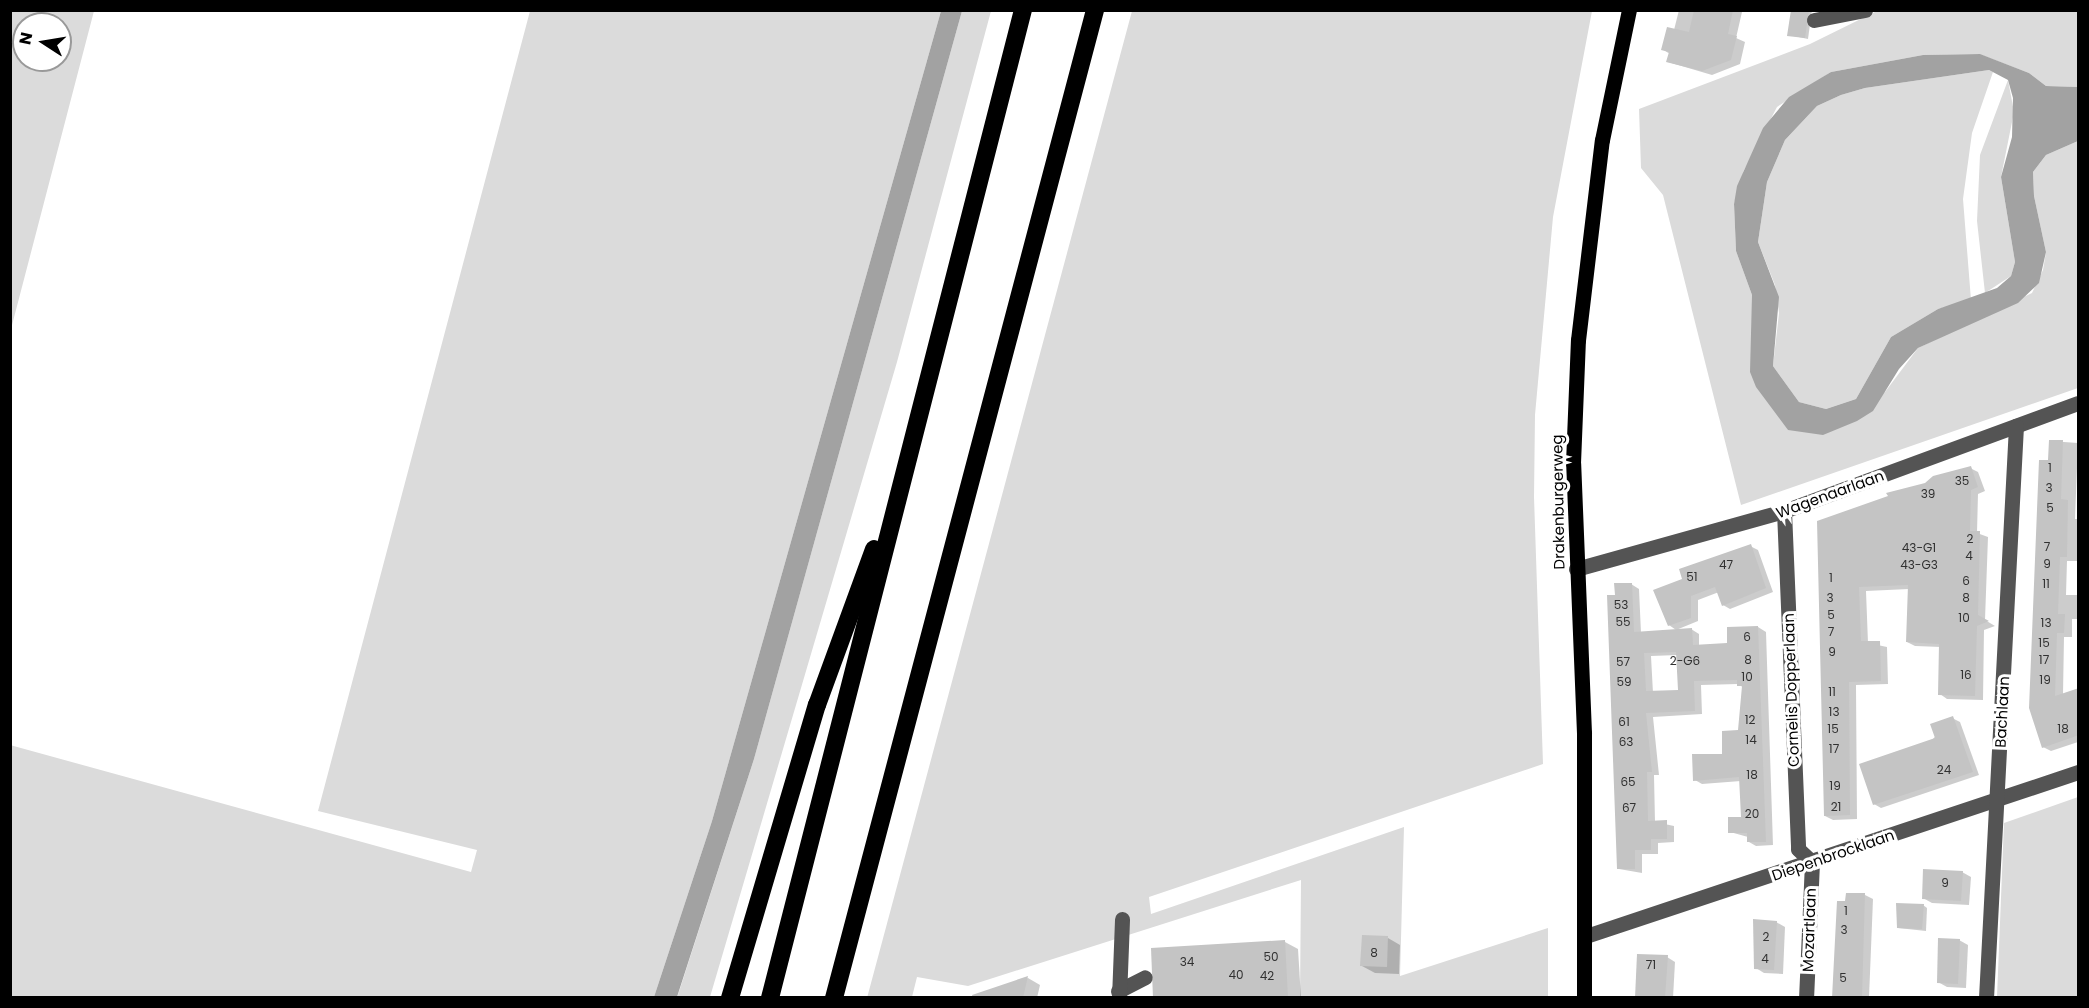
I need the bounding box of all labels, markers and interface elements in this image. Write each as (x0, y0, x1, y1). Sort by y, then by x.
north arrow (12, 12, 72, 72)
text: N (13, 30, 38, 47)
street label: Drakenburgerweg (1548, 434, 1568, 570)
house number: 1 (2048, 461, 2052, 475)
street label: Wagenaarlaan (1774, 466, 1886, 522)
house number: 35 (1955, 474, 1969, 488)
house number: 3 (2045, 481, 2053, 495)
house number: 39 (1921, 487, 1935, 501)
house number: 5 (2046, 501, 2054, 515)
house number: 2 (1967, 532, 1973, 546)
house number: 7 (2044, 540, 2050, 554)
house number: 43-G1 (1902, 541, 1936, 555)
house number: 4 (1965, 549, 1973, 563)
house number: 9 (2043, 557, 2051, 571)
house number: 47 (1719, 558, 1733, 572)
house number: 43-G3 (1900, 558, 1938, 572)
house number: 51 (1686, 570, 1698, 584)
house number: 1 (1829, 571, 1833, 585)
house number: 6 (1962, 574, 1970, 588)
house number: 11 (2042, 577, 2050, 591)
house number: 3 (1826, 591, 1834, 605)
house number: 8 (1962, 591, 1970, 605)
house number: 53 (1614, 598, 1628, 612)
house number: 5 (1827, 608, 1835, 622)
house number: 10 (1958, 611, 1970, 625)
street label: Cornelis Dopperlaan (1779, 613, 1803, 767)
house number: 55 (1615, 615, 1631, 629)
house number: 13 (2041, 616, 2051, 630)
house number: 7 (1828, 625, 1834, 639)
house number: 6 (1743, 630, 1751, 644)
house number: 15 (2038, 636, 2050, 650)
house number: 9 (1828, 645, 1836, 659)
house number: 8 (1744, 653, 1752, 667)
house number: 17 (2039, 653, 2049, 667)
house number: 2-G6 (1670, 654, 1700, 668)
house number: 57 (1616, 655, 1630, 669)
house number: 16 (1960, 668, 1972, 682)
house number: 10 (1741, 670, 1753, 684)
house number: 19 (2039, 673, 2051, 687)
house number: 59 (1616, 675, 1632, 689)
street label: Bachlaan (1991, 676, 2013, 748)
house number: 11 (1828, 685, 1836, 699)
house number: 13 (1829, 705, 1839, 719)
house number: 12 (1745, 713, 1755, 727)
house number: 61 (1618, 715, 1630, 729)
house number: 15 (1827, 722, 1839, 736)
house number: 18 (2057, 722, 2069, 736)
house number: 14 (1745, 733, 1757, 747)
house number: 63 (1619, 735, 1633, 749)
house number: 17 (1829, 742, 1839, 756)
house number: 24 (1937, 763, 1951, 777)
house number: 18 (1746, 768, 1758, 782)
house number: 65 (1620, 775, 1636, 789)
house number: 19 (1829, 779, 1841, 793)
house number: 21 (1831, 800, 1841, 814)
house number: 67 (1622, 801, 1636, 815)
house number: 20 (1745, 807, 1759, 821)
street label: Diepenbrocklaan (1769, 826, 1897, 884)
house number: 9 (1941, 876, 1949, 890)
street label: Mozartlaan (1799, 888, 1819, 972)
house number: 1 (1844, 904, 1848, 918)
house number: 3 (1840, 923, 1848, 937)
house number: 2 (1763, 930, 1769, 944)
house number: 8 (1370, 946, 1378, 960)
house number: 50 (1263, 950, 1279, 964)
house number: 4 (1761, 952, 1769, 966)
house number: 34 (1180, 955, 1194, 969)
house number: 71 (1646, 958, 1656, 972)
house number: 40 (1228, 968, 1244, 982)
house number: 42 (1260, 969, 1274, 983)
house number: 5 (1839, 971, 1847, 985)

